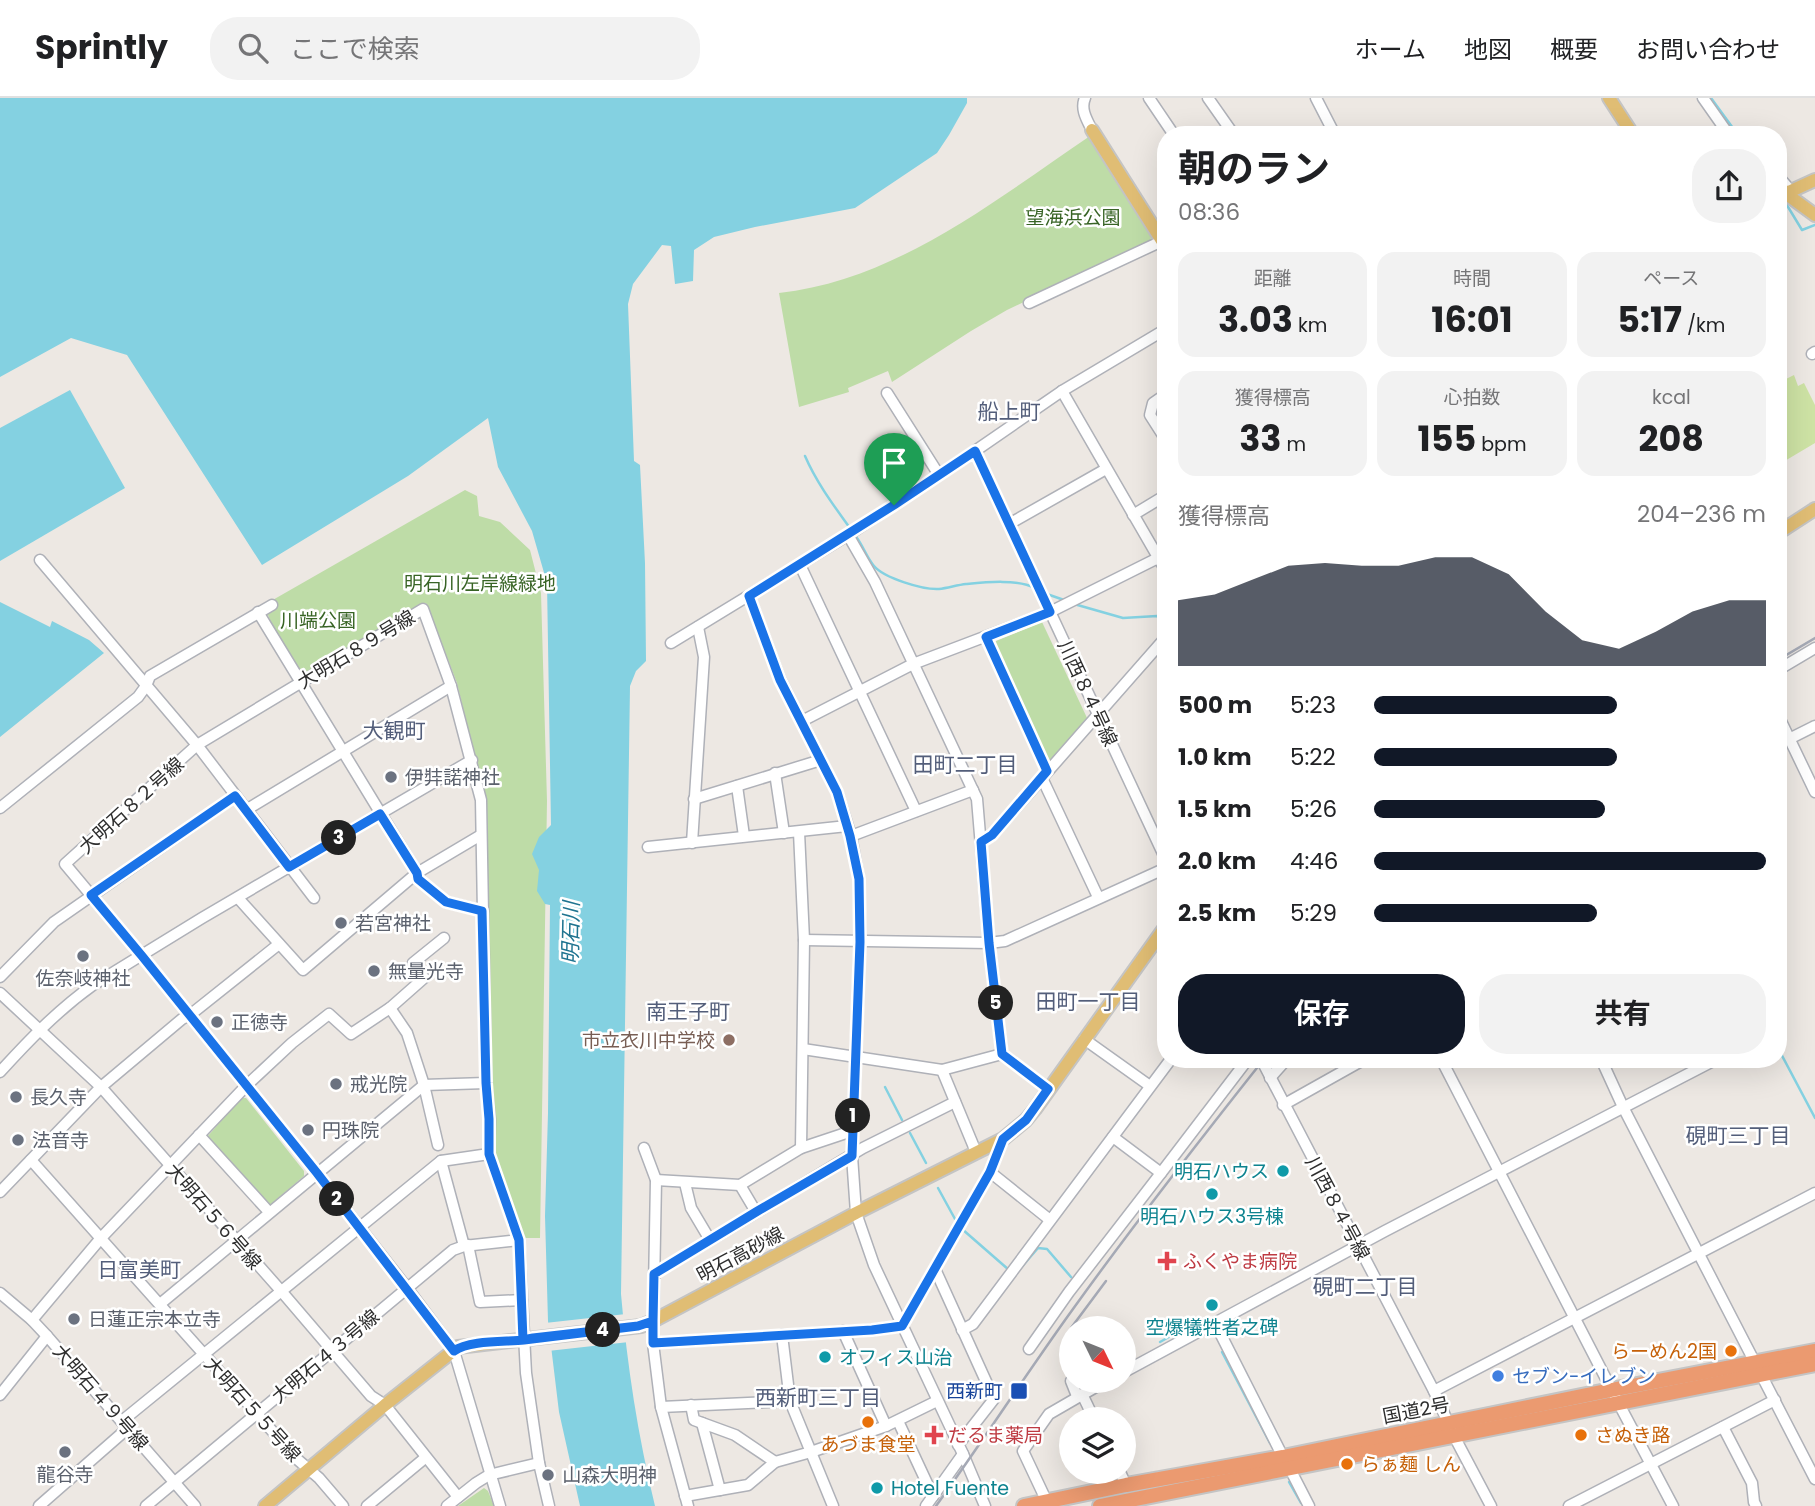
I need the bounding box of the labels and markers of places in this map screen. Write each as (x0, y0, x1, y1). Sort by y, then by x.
pin (864, 433, 924, 505)
place label: 伊弉諾神社 (405, 764, 500, 791)
marker: 伊弉諾神社 (383, 769, 399, 785)
pin: 3 (322, 820, 356, 856)
place label: 若宮神社 (355, 910, 431, 937)
marker: 若宮神社 (333, 915, 349, 931)
marker: 佐奈岐神社 (75, 948, 91, 964)
place label: 無量光寺 (388, 958, 464, 985)
marker: 無量光寺 (366, 963, 382, 979)
place label: 佐奈岐神社 (35, 965, 131, 992)
pin: 5 (978, 986, 1014, 1020)
place label: 正徳寺 (231, 1009, 288, 1036)
marker: 正徳寺 (209, 1014, 225, 1030)
place label: 市立衣川中学校 (582, 1027, 715, 1054)
marker: 市立衣川中学校 (721, 1032, 737, 1048)
place label: 戒光院 (350, 1071, 407, 1098)
marker: 戒光院 (328, 1076, 344, 1092)
place label: 長久寺 (30, 1084, 87, 1111)
marker: 長久寺 (8, 1089, 24, 1105)
pin: 1 (836, 1098, 870, 1134)
place label: 円珠院 (322, 1117, 379, 1144)
marker: 円珠院 (300, 1122, 316, 1138)
place label: 法音寺 (32, 1127, 89, 1154)
marker: 法音寺 (10, 1132, 26, 1148)
place label: 明石ハウス (1174, 1158, 1269, 1185)
marker: 明石ハウス (1275, 1163, 1291, 1179)
pin: 2 (320, 1182, 354, 1216)
marker: 明石ハウス3号棟 (1204, 1186, 1220, 1202)
place label: 明石ハウス3号棟 (1140, 1203, 1284, 1230)
place label: ふくやま病院 (1183, 1248, 1297, 1275)
marker: ふくやま病院 (1157, 1251, 1177, 1271)
marker: 空爆犠牲者之碑 (1204, 1297, 1220, 1313)
place label: 日蓮正宗本立寺 (88, 1306, 221, 1333)
marker: 日蓮正宗本立寺 (66, 1311, 82, 1327)
pin: 4 (586, 1312, 620, 1348)
place label: 空爆犠牲者之碑 (1145, 1314, 1279, 1341)
place label: らーめん2国 (1611, 1338, 1717, 1365)
marker: らーめん2国 (1723, 1343, 1739, 1359)
place label: オフィス山治 (839, 1344, 953, 1371)
marker: オフィス山治 (817, 1349, 833, 1365)
place label: セブン-イレブン (1512, 1363, 1655, 1390)
marker: セブン-イレブン (1490, 1368, 1506, 1384)
place label: 西新町 (946, 1378, 1003, 1405)
marker: 西新町 (1009, 1381, 1029, 1401)
marker: あづま食堂 (860, 1414, 876, 1430)
place label: だるま薬局 (948, 1422, 1043, 1449)
place label: さぬき路 (1595, 1422, 1671, 1449)
marker: だるま薬局 (926, 1427, 942, 1443)
marker: さぬき路 (1573, 1427, 1589, 1443)
place label: あづま食堂 (820, 1431, 916, 1458)
marker: 龍谷寺 (57, 1444, 73, 1460)
place label: らぁ麺 しん (1361, 1451, 1461, 1478)
marker: らぁ麺 しん (1339, 1456, 1355, 1472)
place label: 龍谷寺 (36, 1461, 94, 1488)
place label: 山森大明神 (562, 1462, 657, 1489)
marker: 山森大明神 (540, 1467, 556, 1483)
place label: Hotel Fuente (891, 1475, 1009, 1502)
marker: Hotel Fuente (869, 1480, 885, 1496)

